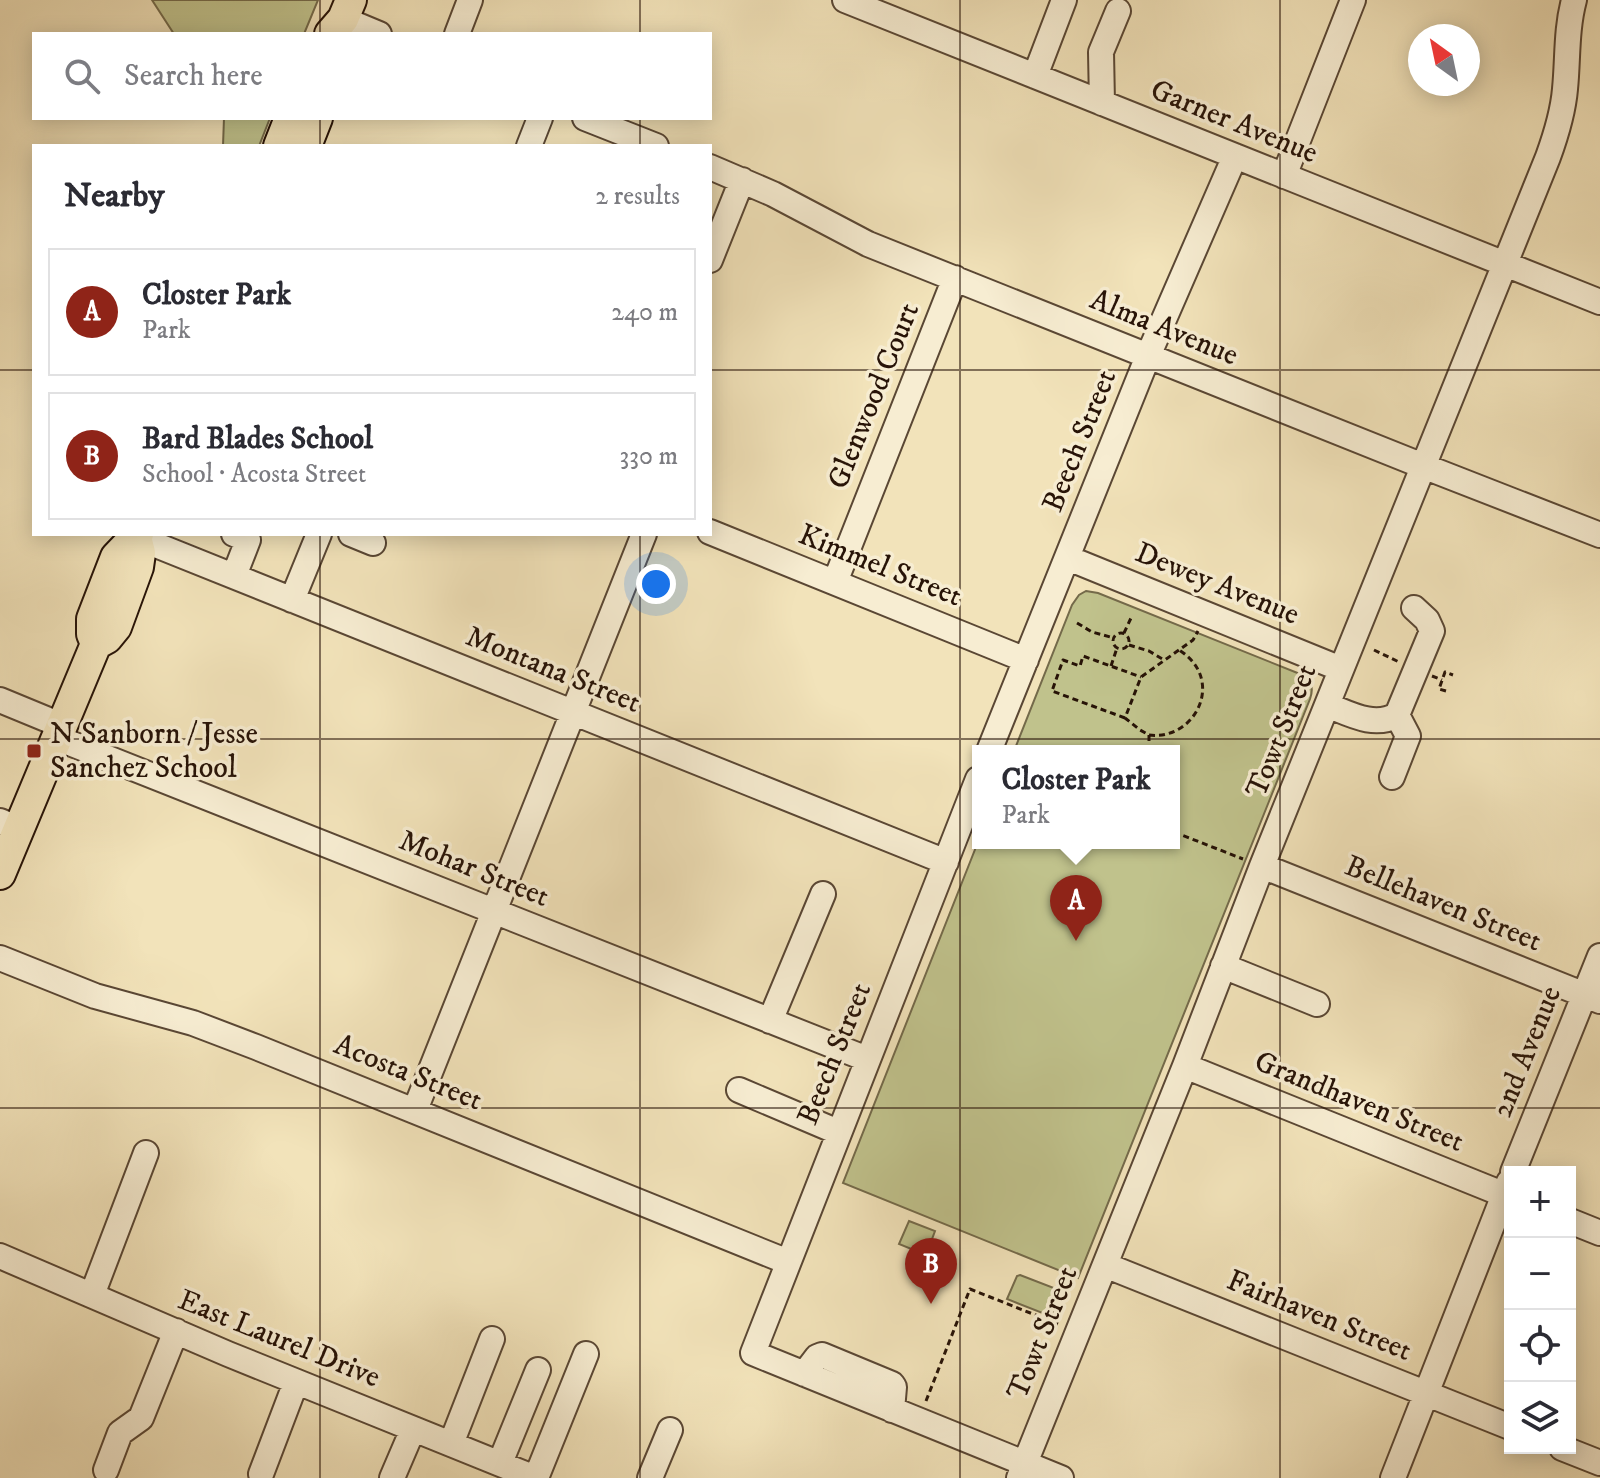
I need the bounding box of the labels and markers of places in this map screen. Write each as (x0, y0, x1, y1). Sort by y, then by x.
place label: N Sanborn / Jesse Sanchez School (50, 716, 258, 787)
marker: N Sanborn / Jesse Sanchez School (25, 742, 43, 760)
pin: A (1050, 875, 1102, 941)
pin: B (905, 1238, 957, 1304)

